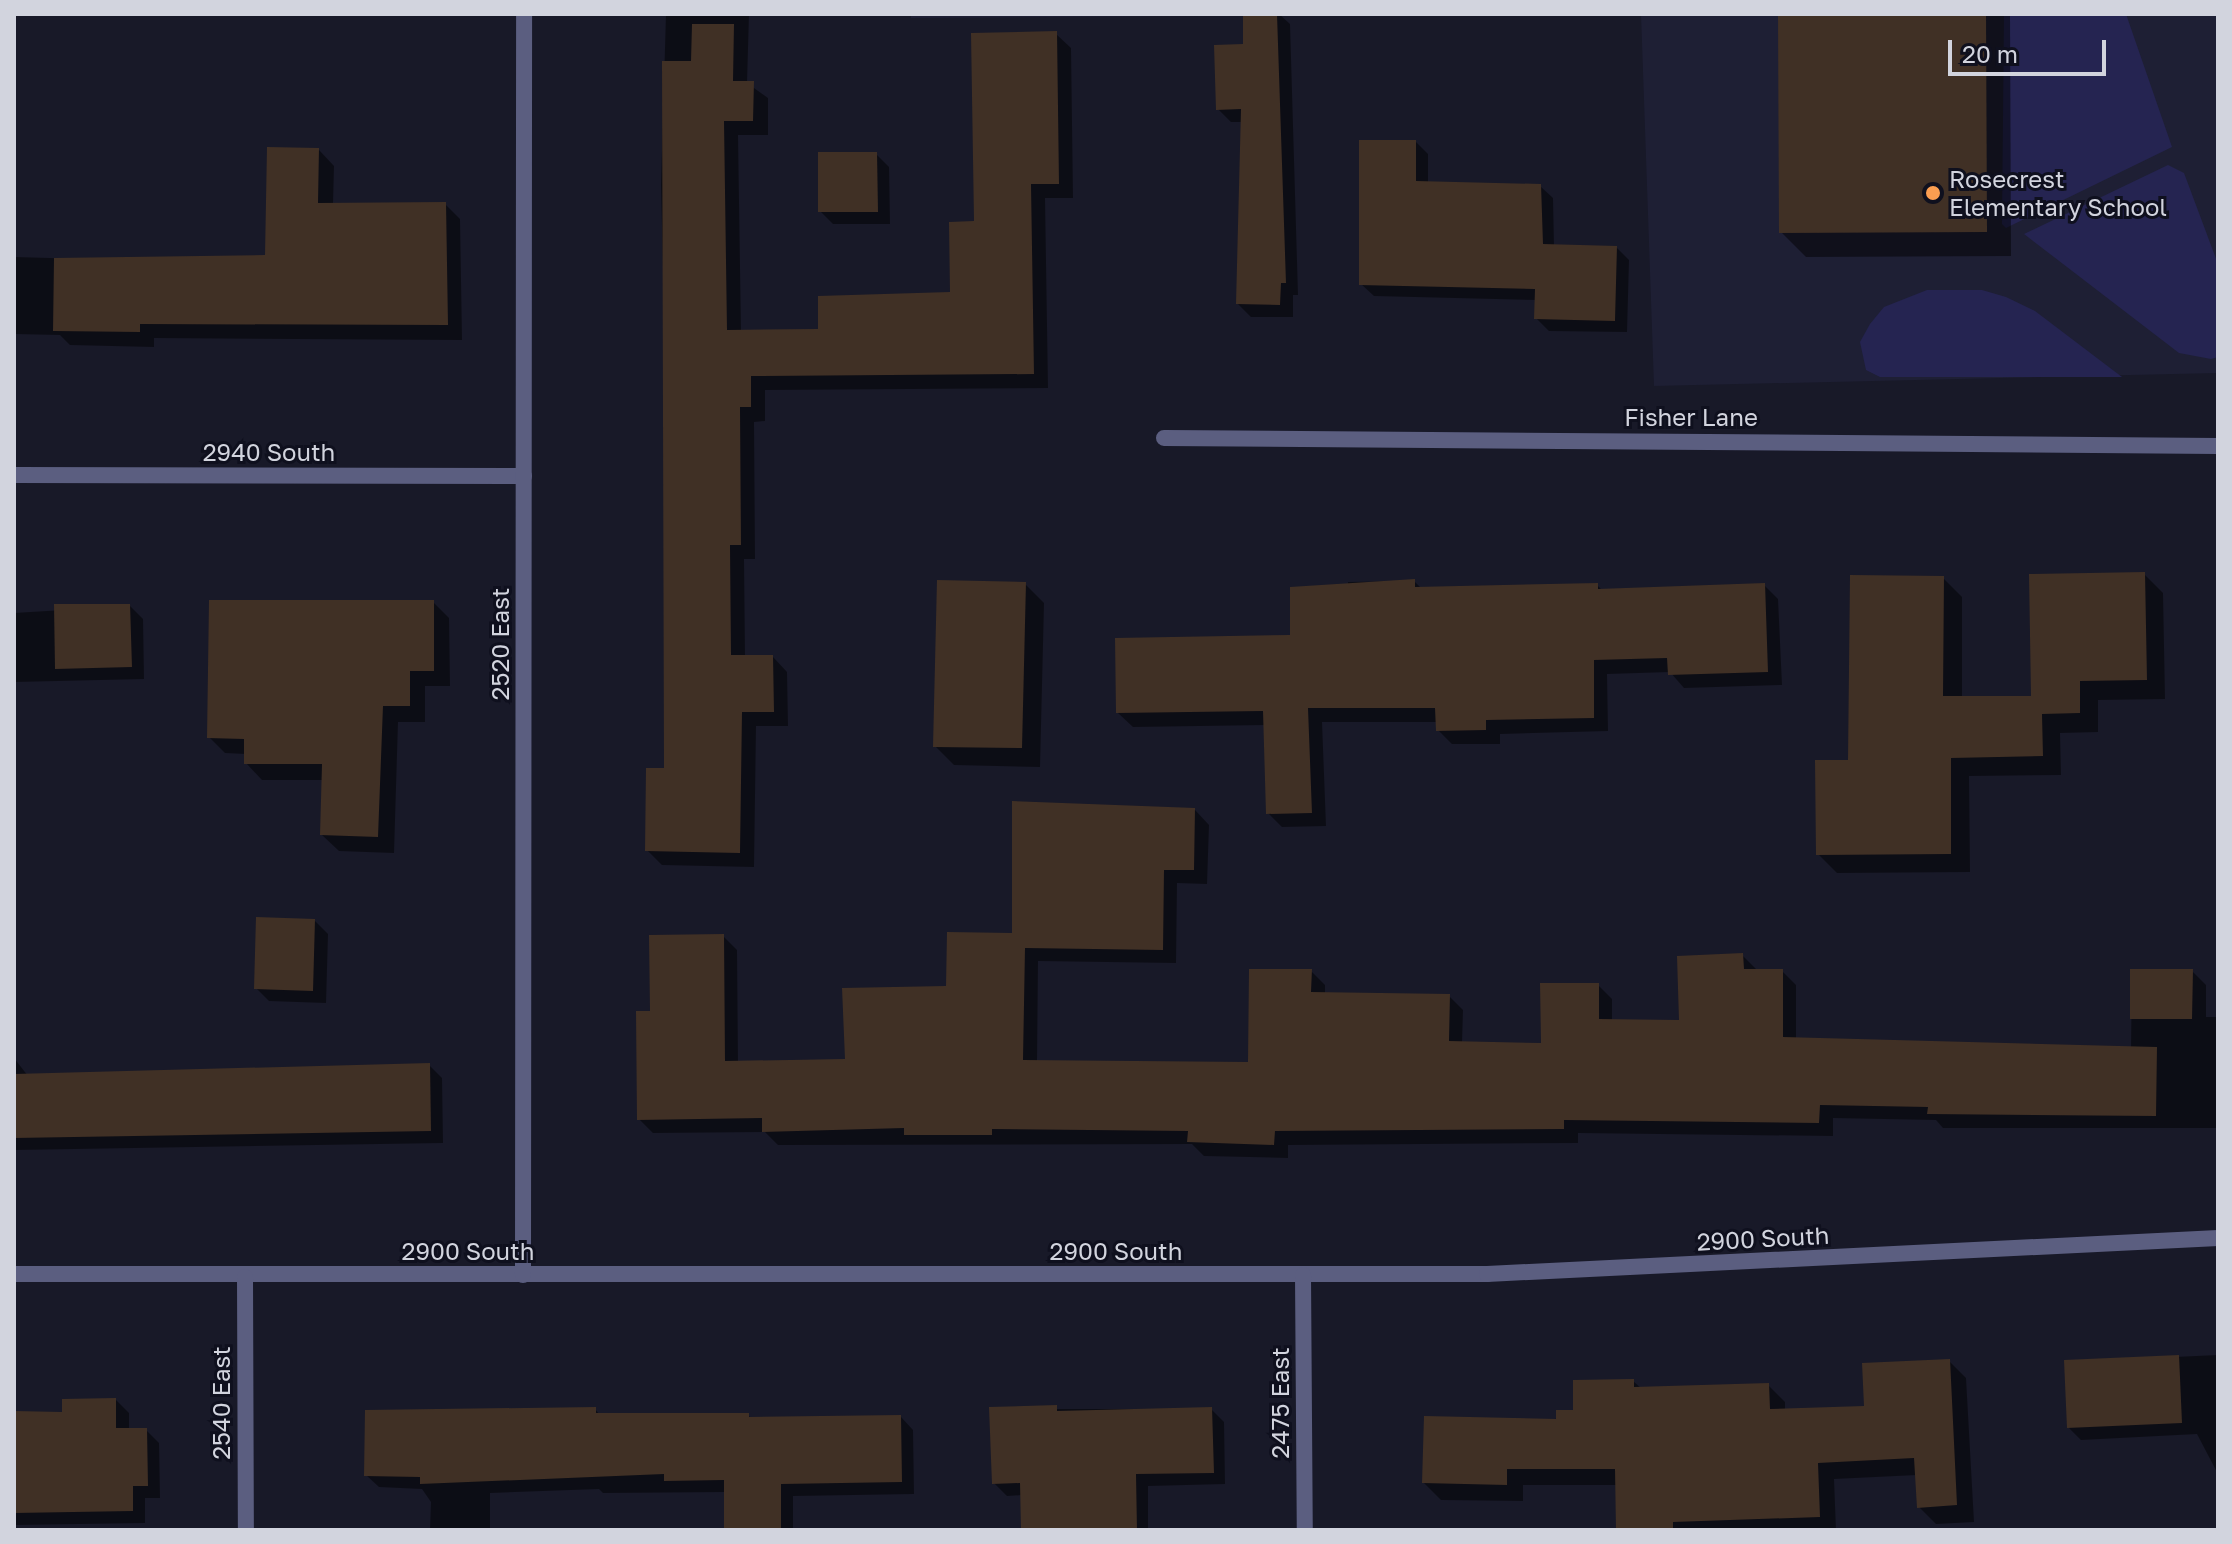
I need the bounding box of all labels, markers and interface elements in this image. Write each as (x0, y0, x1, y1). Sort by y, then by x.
scale bar (1952, 24, 2110, 74)
text: 20 m (1962, 39, 2018, 68)
place label: Rosecrest Elementary School (1949, 165, 2167, 221)
marker: Rosecrest Elementary School (1924, 184, 1942, 202)
street label: Fisher Lane (1624, 403, 1758, 431)
street label: 2940 South (203, 438, 335, 466)
street label: 2520 East (486, 588, 514, 700)
street label: 2900 South (1696, 1220, 1830, 1256)
street label: 2900 South (402, 1237, 534, 1265)
street label: 2900 South (1050, 1237, 1182, 1265)
street label: 2540 East (207, 1346, 235, 1460)
street label: 2475 East (1266, 1347, 1294, 1459)

